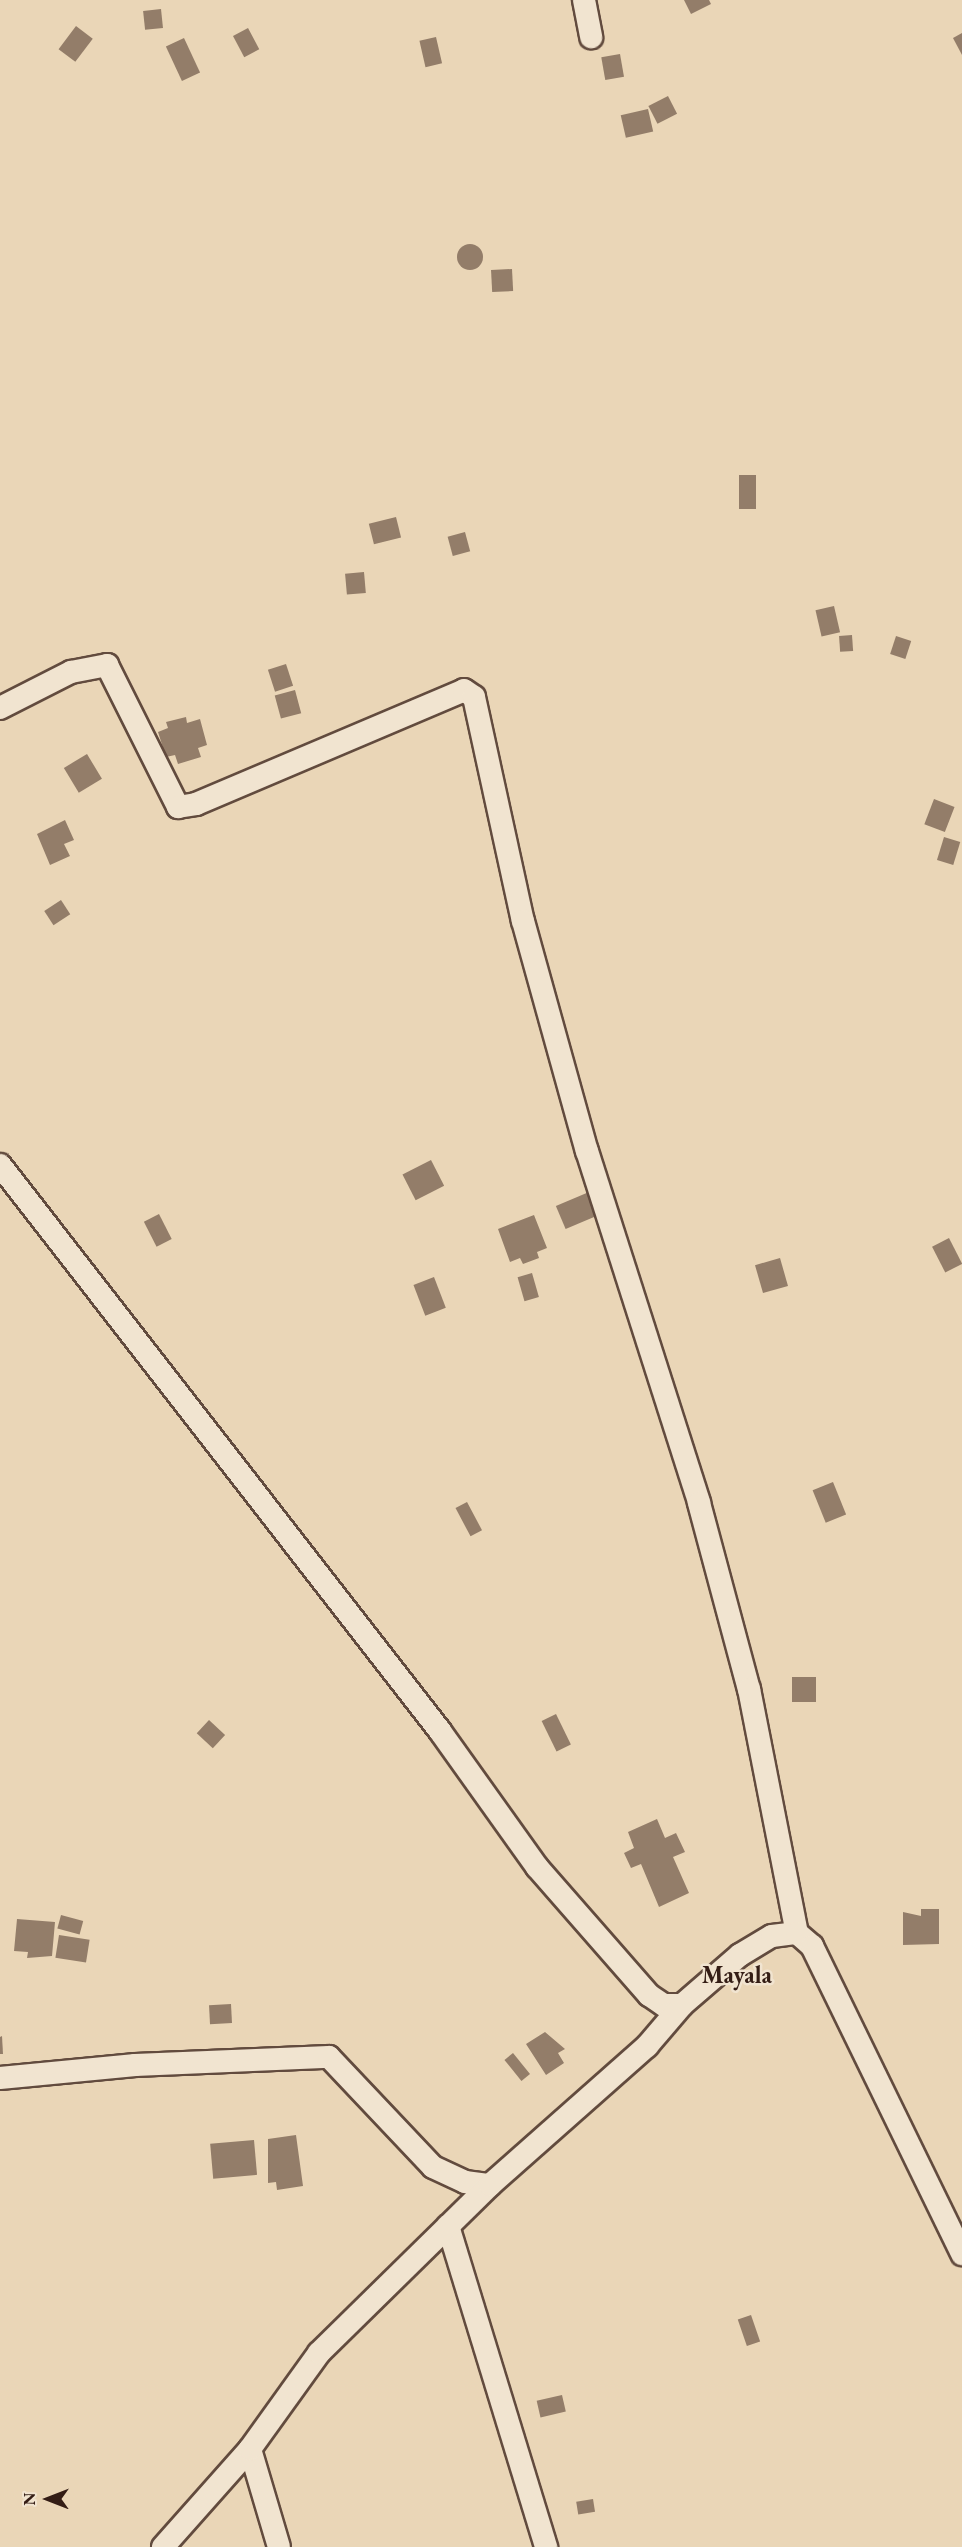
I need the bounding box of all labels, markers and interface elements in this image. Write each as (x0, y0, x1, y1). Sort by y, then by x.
district label: Mayala (702, 1961, 772, 1989)
north arrow (18, 2469, 78, 2529)
text: N (19, 2493, 40, 2505)

